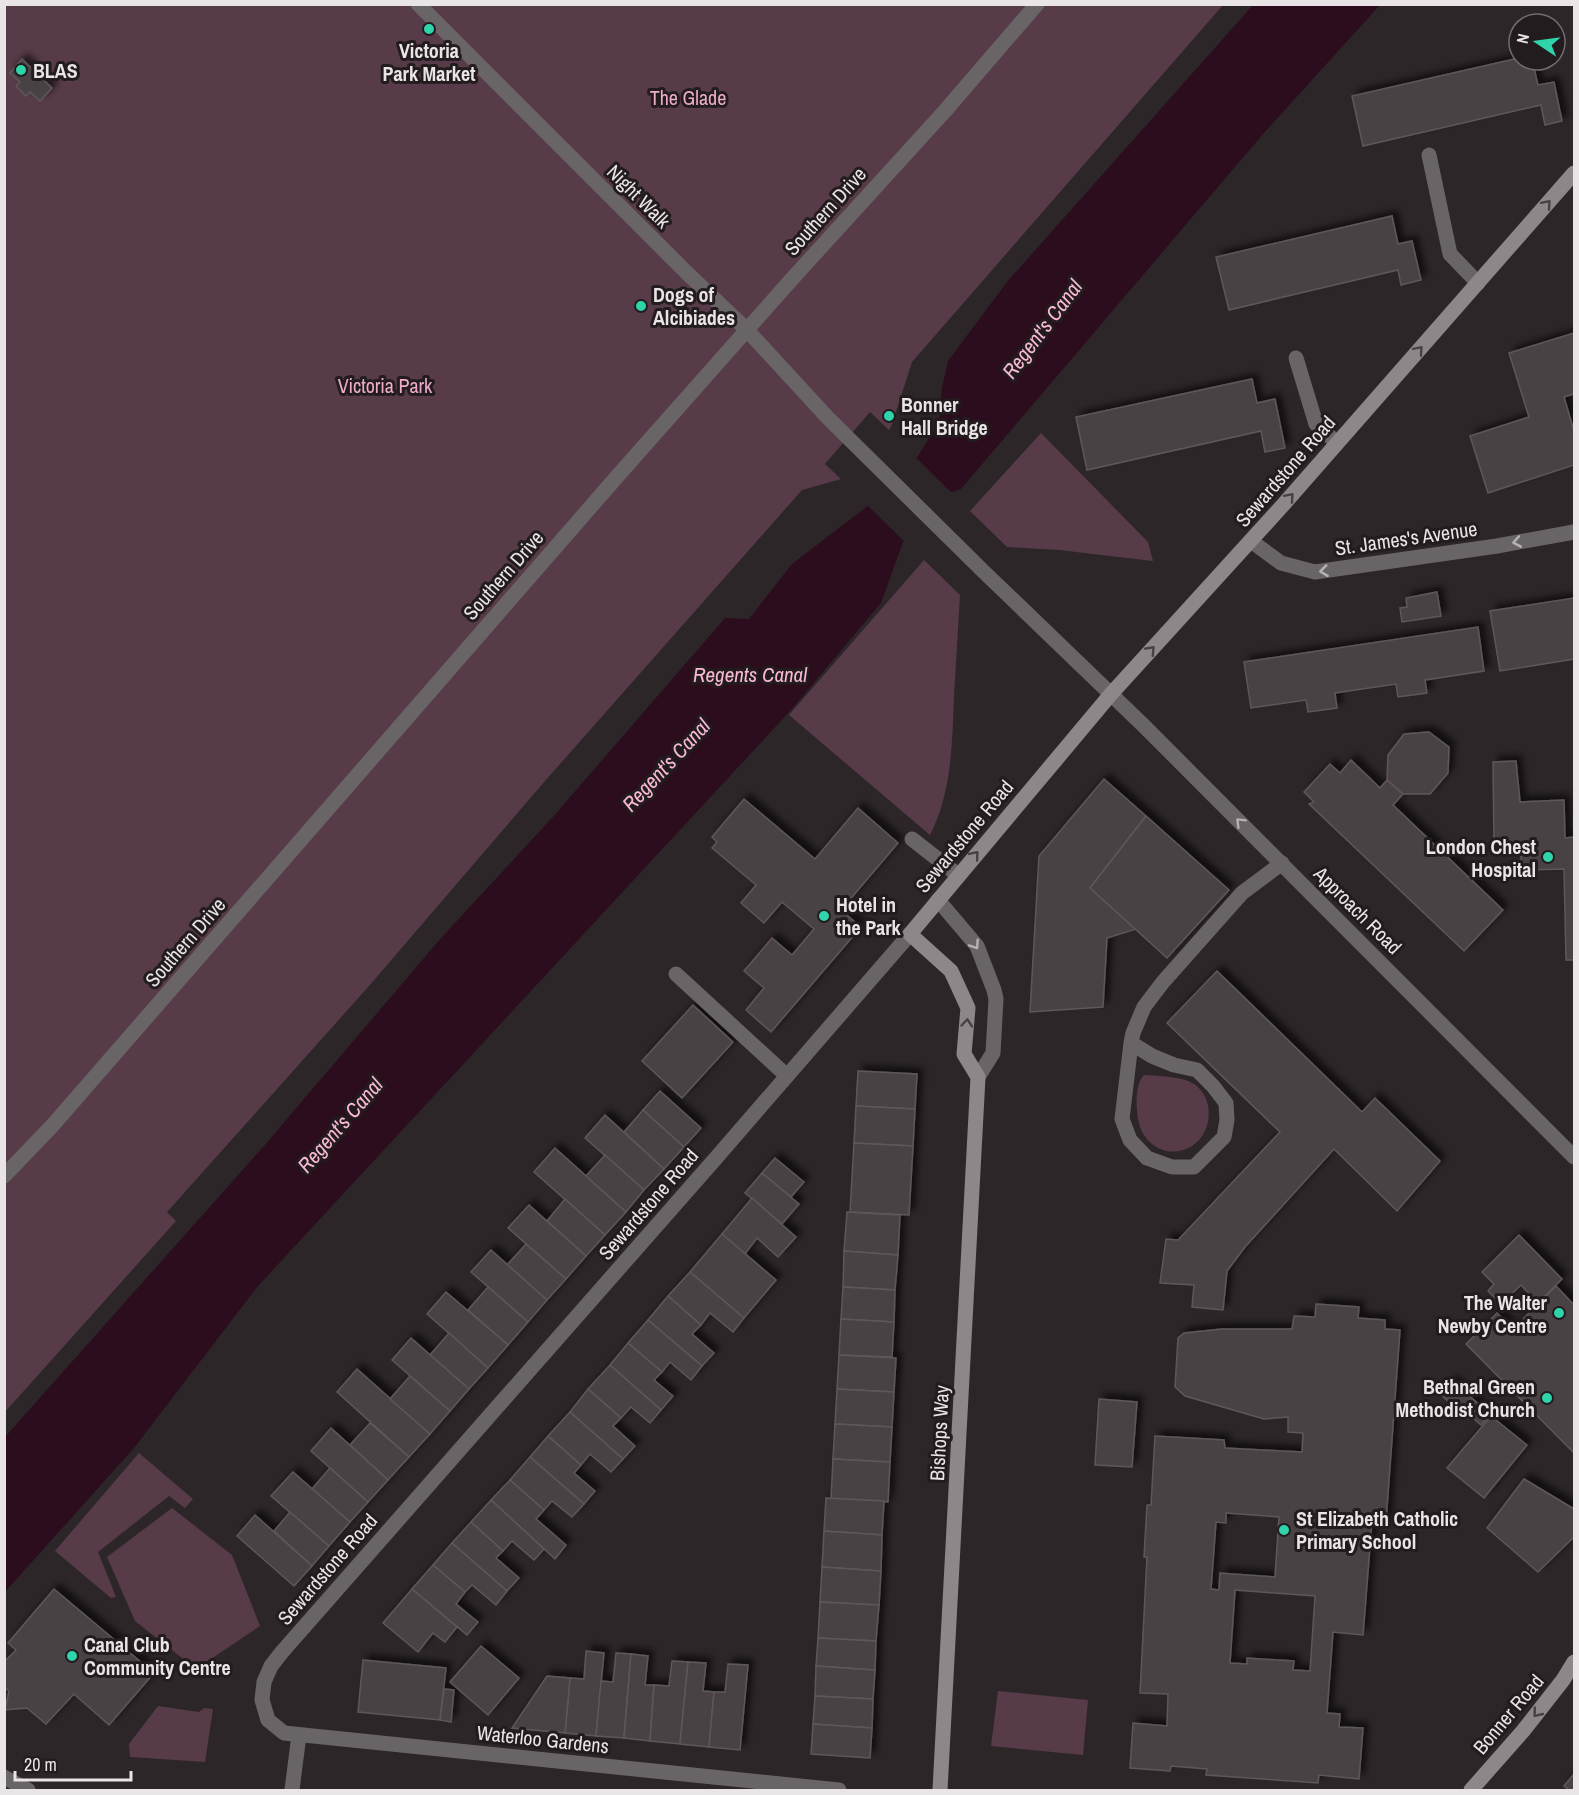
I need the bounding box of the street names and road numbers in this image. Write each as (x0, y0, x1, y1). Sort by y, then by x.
street label: Night Walk (601, 158, 677, 234)
street label: Southern Drive (778, 161, 872, 261)
street label: Sewardstone Road (1229, 410, 1341, 532)
street label: St. James's Avenue (1333, 515, 1479, 561)
street label: Southern Drive (457, 525, 549, 625)
street label: Sewardstone Road (909, 774, 1019, 898)
street label: Approach Road (1307, 859, 1408, 960)
street label: Southern Drive (139, 892, 231, 992)
street label: Sewardstone Road (592, 1143, 704, 1265)
street label: Bishops Way (923, 1384, 955, 1482)
street label: Sewardstone Road (271, 1508, 383, 1630)
street label: Bonner Road (1467, 1668, 1549, 1760)
street label: Waterloo Gardens (476, 1719, 610, 1759)

